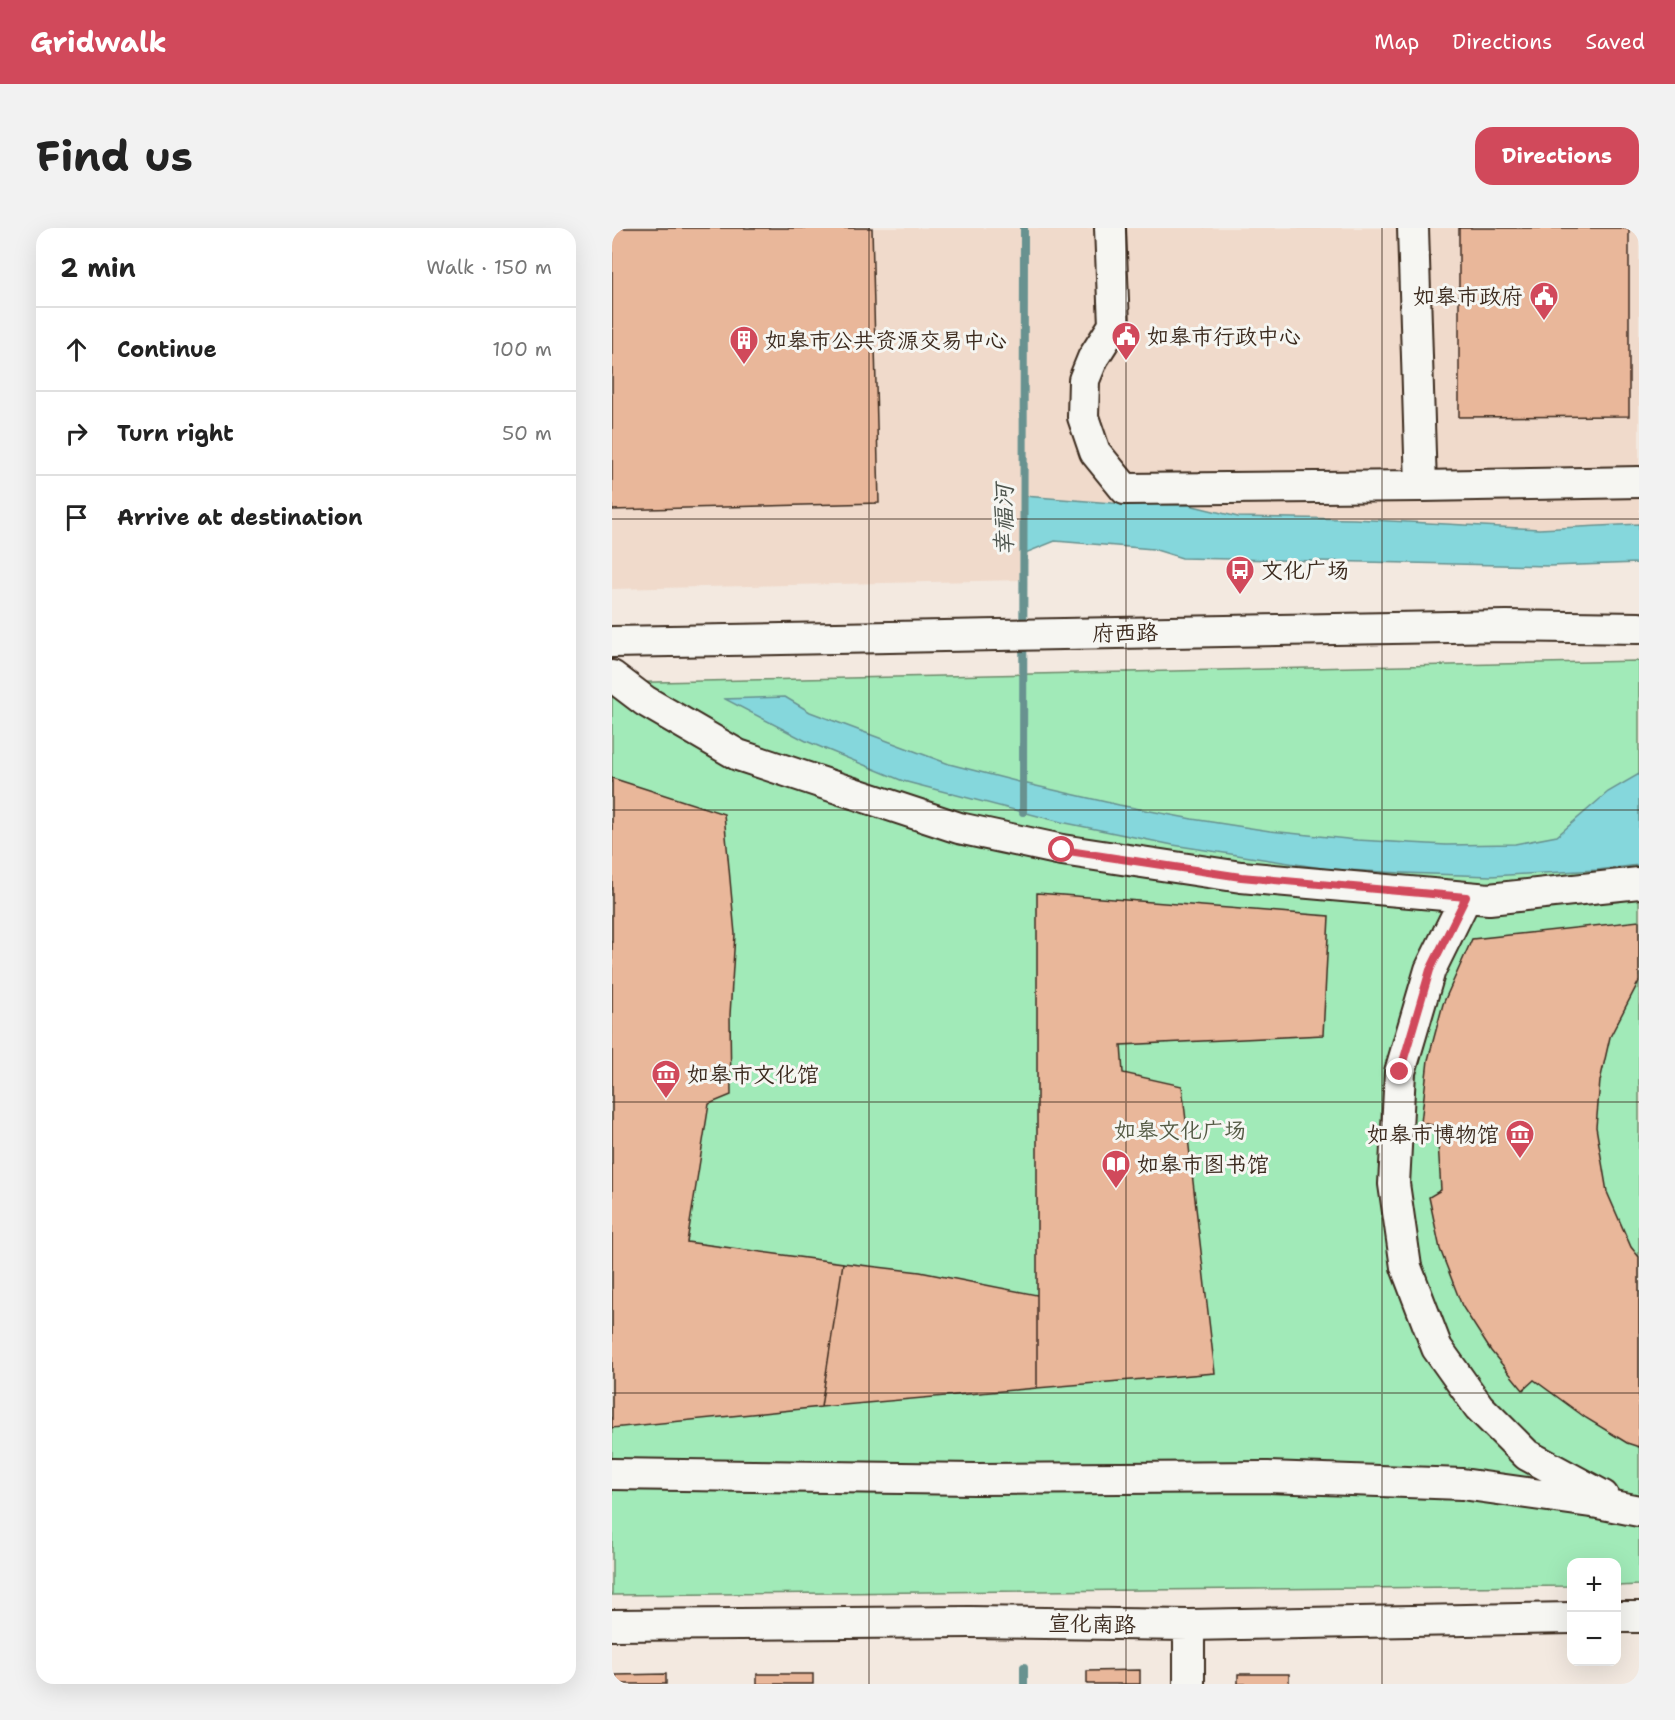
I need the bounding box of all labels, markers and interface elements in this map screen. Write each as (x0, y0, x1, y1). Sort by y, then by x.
text: Gridwalk (30, 23, 167, 61)
text: Map (1374, 28, 1419, 56)
text: Directions (1452, 28, 1552, 56)
text: Saved (1585, 28, 1645, 56)
button: Directions (1475, 127, 1639, 185)
text: Find us (36, 128, 193, 184)
text: 2 min (60, 250, 136, 285)
text: Walk · 150 m (426, 254, 552, 280)
public building icon: 如皋市政府 (1528, 280, 1560, 322)
place label: 如皋市政府 (1413, 282, 1523, 311)
public building icon: 如皋市行政中心 (1110, 320, 1142, 362)
place label: 如皋市行政中心 (1147, 322, 1301, 351)
building icon: 如皋市公共资源交易中心 (728, 324, 760, 366)
place label: 如皋市公共资源交易中心 (765, 326, 1007, 355)
icon: ahead (60, 333, 93, 366)
text: Continue (117, 335, 217, 364)
text: 100 m (492, 336, 552, 362)
icon: right (60, 417, 93, 450)
text: Turn right (117, 419, 234, 448)
text: 50 m (502, 420, 552, 446)
water label: 幸福河 (988, 480, 1020, 556)
icon: arrive (60, 501, 93, 534)
text: Arrive at destination (117, 503, 363, 532)
bus stop icon: 文化广场 (1224, 554, 1256, 596)
place label: 文化广场 (1261, 556, 1349, 585)
street label: 府西路 (1092, 618, 1158, 648)
route start (1048, 836, 1074, 862)
museum icon: 如皋市文化馆 (650, 1058, 682, 1100)
route end (1386, 1058, 1412, 1084)
place label: 如皋市文化馆 (687, 1060, 819, 1089)
park label: 如皋文化广场 (1114, 1116, 1246, 1145)
museum icon: 如皋市博物馆 (1504, 1118, 1536, 1160)
place label: 如皋市博物馆 (1367, 1120, 1499, 1149)
library icon: 如皋市图书馆 (1100, 1148, 1132, 1190)
place label: 如皋市图书馆 (1137, 1150, 1269, 1179)
map controls (1567, 1558, 1621, 1666)
button: + (1567, 1558, 1621, 1612)
street label: 宣化南路 (1048, 1609, 1136, 1639)
button: − (1567, 1612, 1621, 1666)

